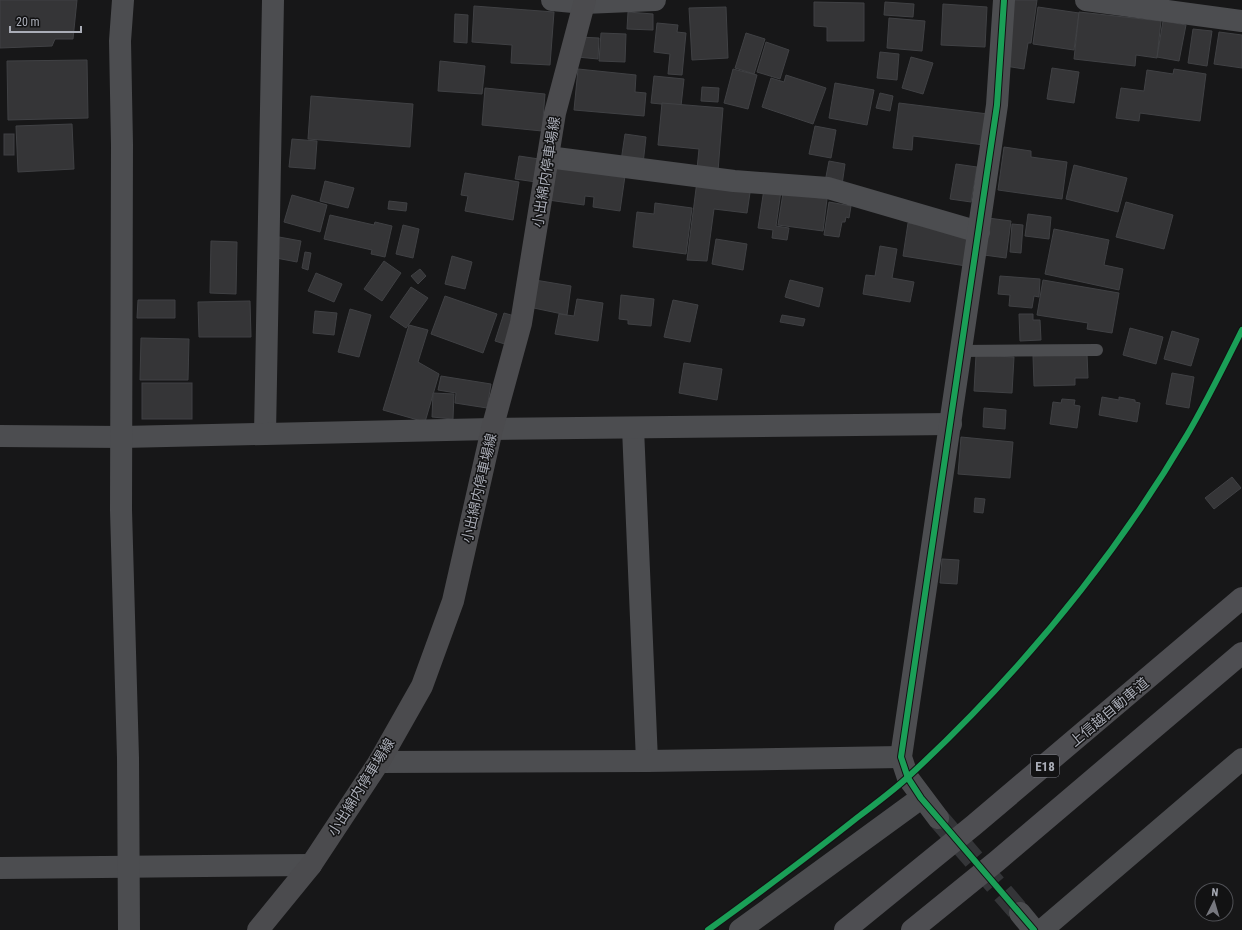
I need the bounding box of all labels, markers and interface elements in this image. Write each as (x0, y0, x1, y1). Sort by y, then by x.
scale bar (10, 8, 81, 34)
text: 20 m (16, 15, 40, 29)
street label: 小出綿内停車場線 (529, 115, 563, 229)
street label: 小出綿内停車場線 (459, 432, 499, 544)
street label: 上信越自動車道 (1066, 674, 1152, 750)
street label: 小出綿内停車場線 (325, 735, 397, 839)
road number: E18 (1031, 755, 1059, 777)
north arrow (1194, 882, 1234, 922)
text: N (1211, 886, 1219, 899)

